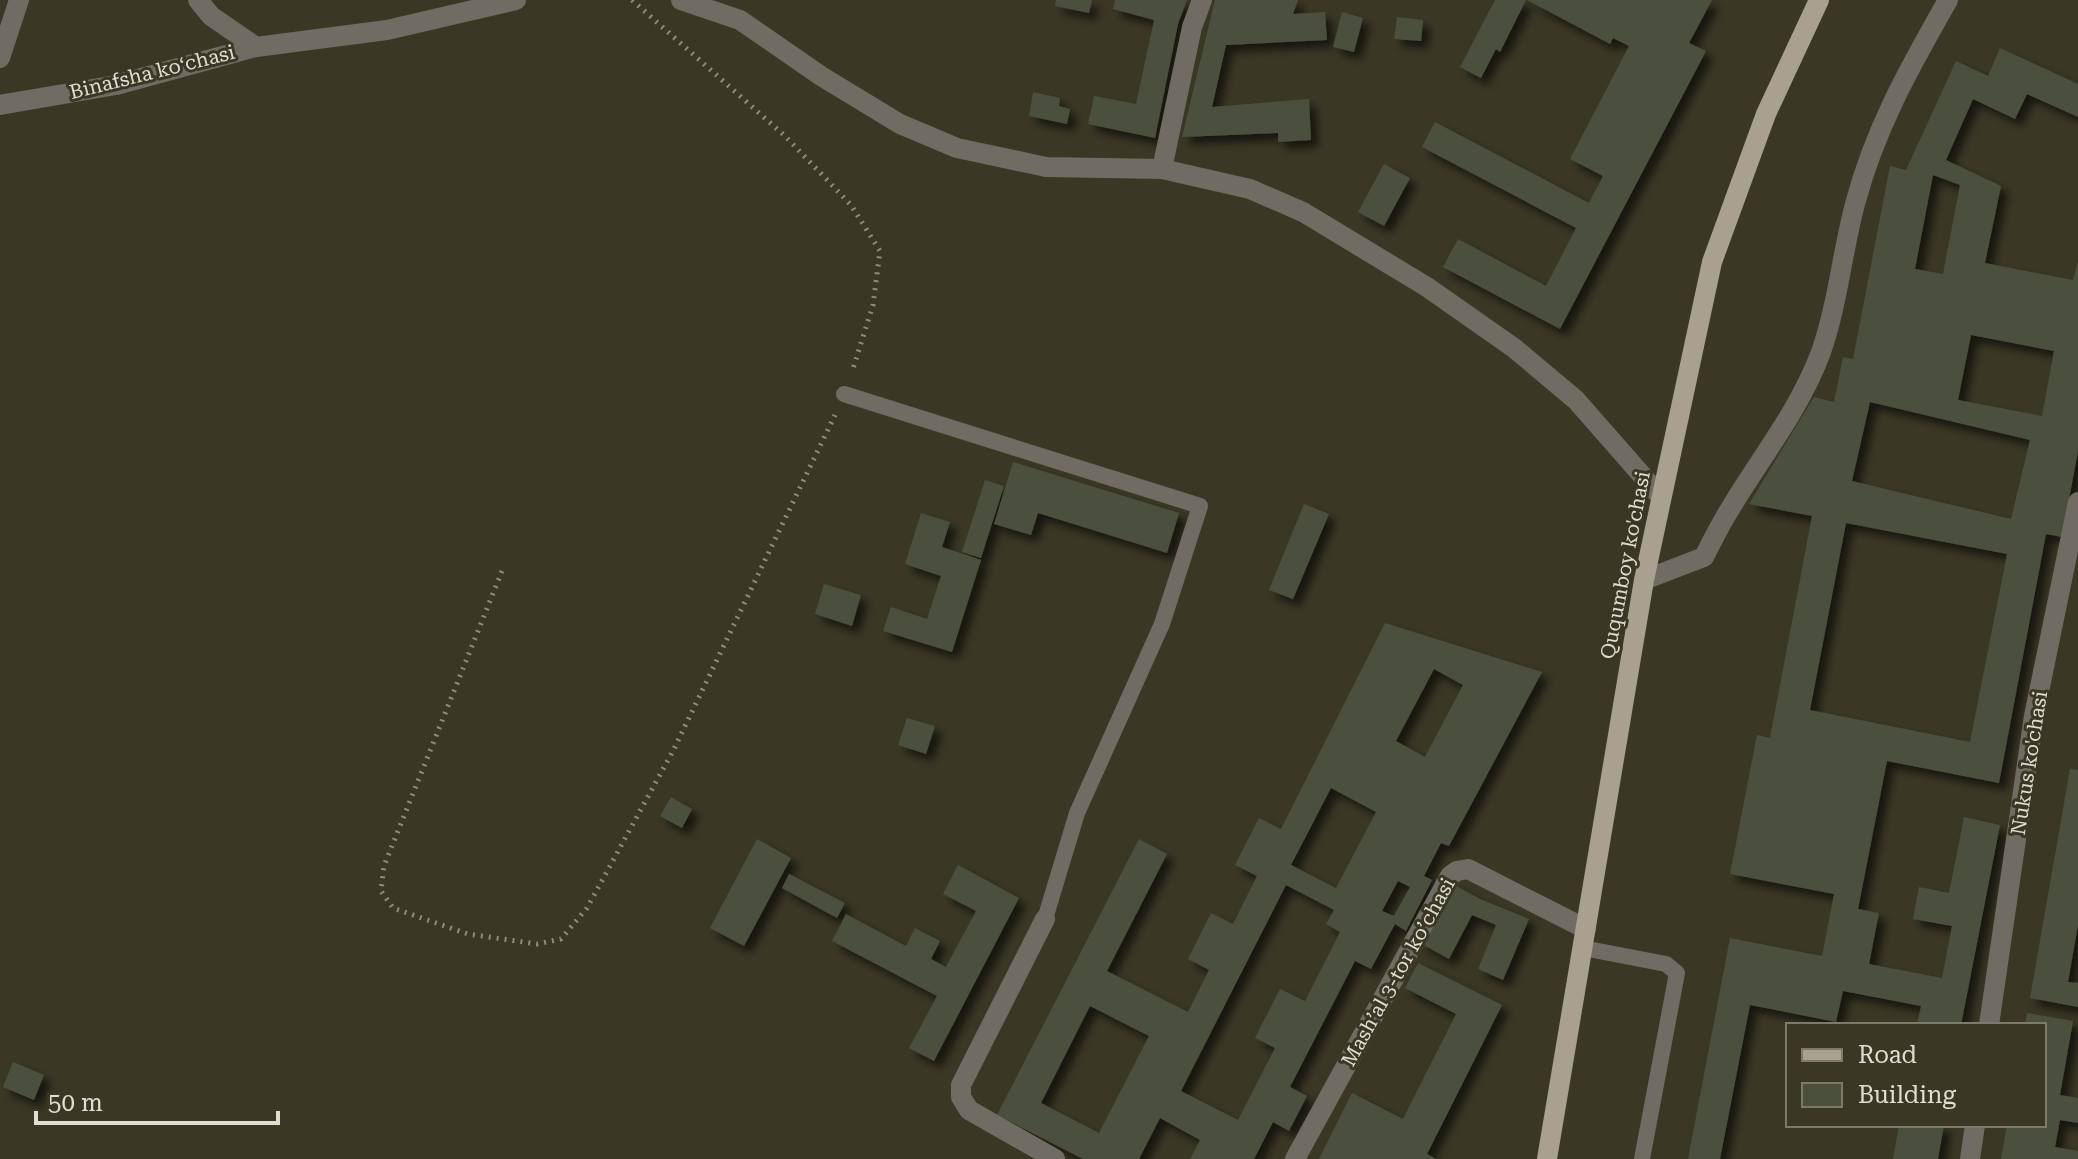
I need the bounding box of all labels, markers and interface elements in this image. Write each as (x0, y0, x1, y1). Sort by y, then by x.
street label: Binafsha koʻchasi (67, 40, 237, 104)
street label: Ququmboy ko'chasi (1595, 469, 1655, 661)
street label: Nukus ko'chasi (2006, 689, 2052, 837)
street label: Mashʼal 3-tor koʼchasi (1336, 874, 1460, 1070)
legend (1786, 1023, 2046, 1127)
text: Road (1858, 1041, 1917, 1069)
scale bar (36, 1075, 278, 1125)
text: Building (1858, 1081, 1956, 1109)
text: 50 m (48, 1089, 103, 1117)

